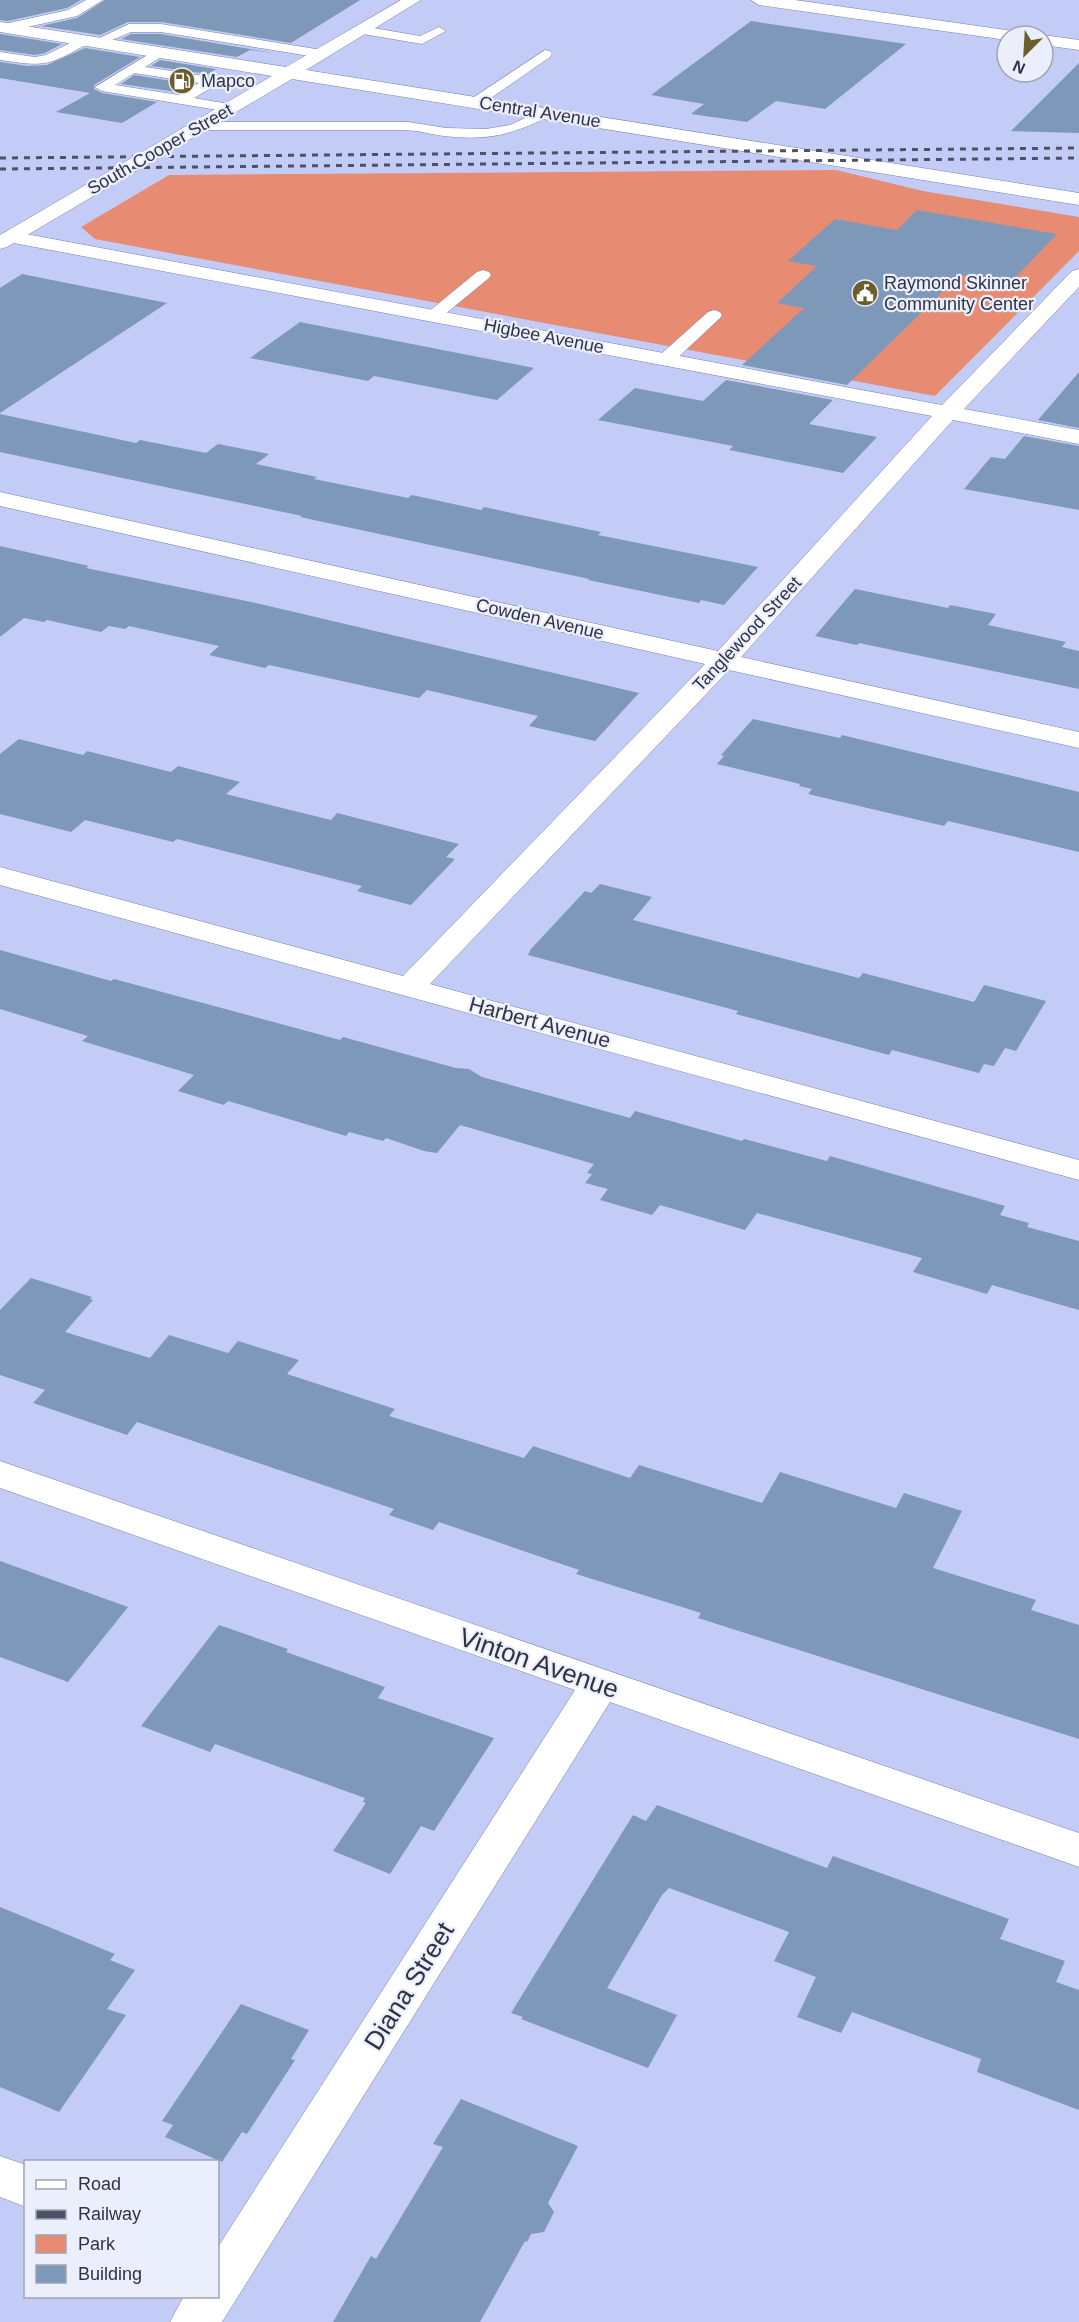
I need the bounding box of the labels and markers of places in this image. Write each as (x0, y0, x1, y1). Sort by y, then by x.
fuel station icon: Mapco (167, 66, 197, 96)
place label: Mapco (201, 71, 255, 91)
place label: Raymond Skinner Community Center (884, 273, 1034, 314)
public building icon: Raymond Skinner Community Center (850, 278, 880, 308)

